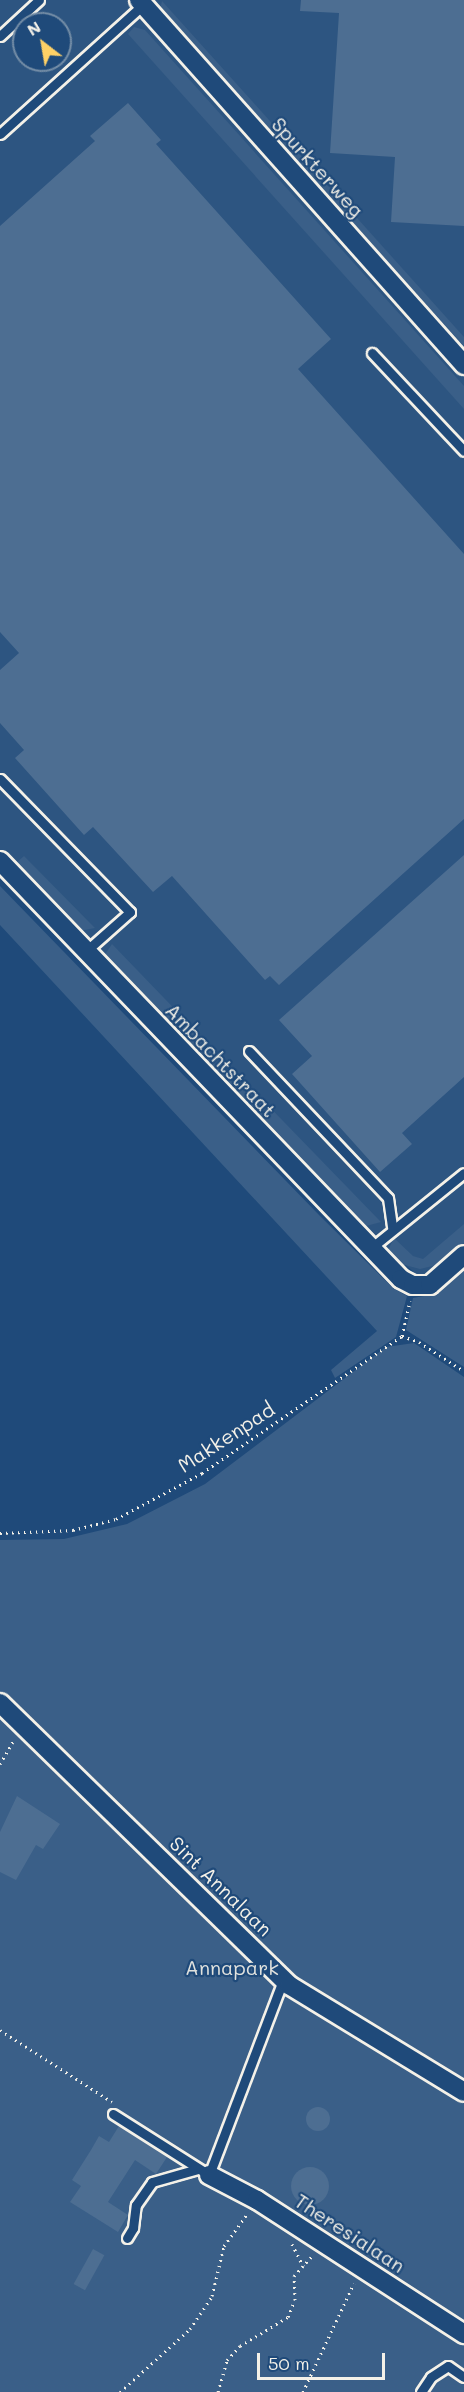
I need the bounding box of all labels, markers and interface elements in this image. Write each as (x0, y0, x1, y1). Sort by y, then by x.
north arrow (12, 12, 72, 72)
text: N (23, 16, 44, 40)
street label: Spurkterweg (267, 112, 369, 222)
street label: Ambachtstraat (161, 998, 281, 1122)
street label: Makkenpad (173, 1397, 279, 1477)
street label: Sint Annalaan (165, 1831, 277, 1941)
park label: Annapark (185, 1955, 279, 1979)
street label: Theresialaan (290, 2188, 410, 2278)
scale bar (260, 2341, 388, 2379)
text: 50 m (268, 2351, 310, 2375)

